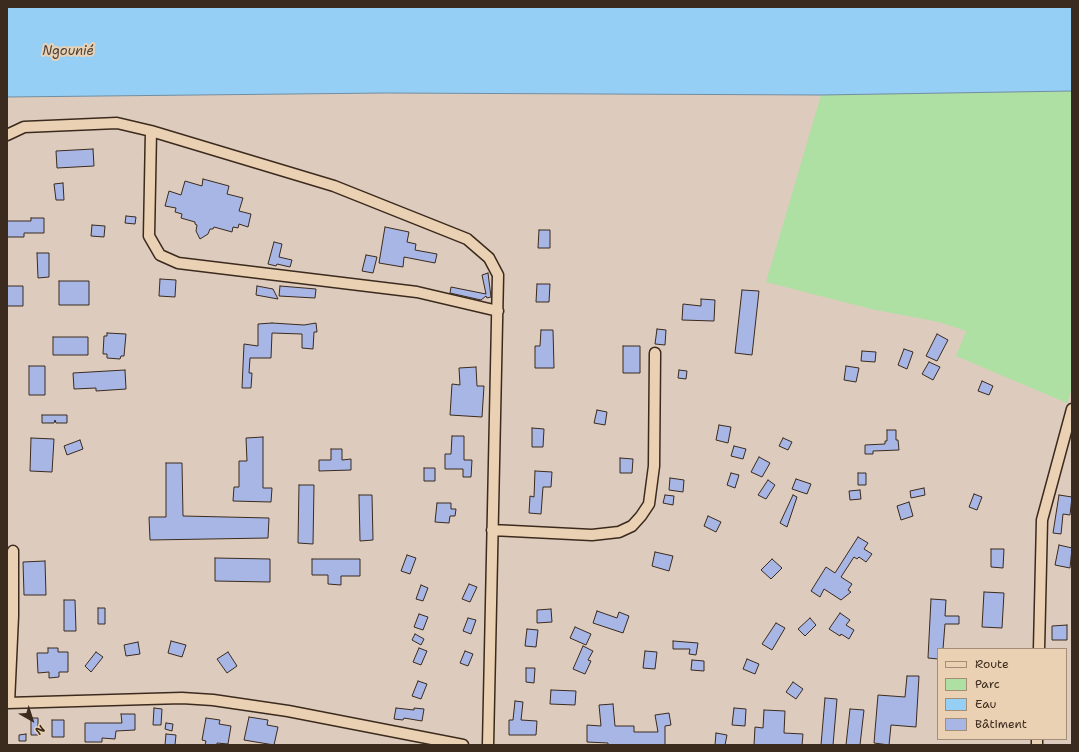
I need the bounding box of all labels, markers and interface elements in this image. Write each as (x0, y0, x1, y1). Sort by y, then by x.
water label: Ngounié (42, 44, 94, 60)
legend (937, 648, 1067, 740)
text: Route (975, 656, 1009, 672)
text: Parc (975, 676, 1000, 692)
text: Eau (975, 696, 996, 712)
north arrow (12, 700, 52, 740)
text: Bâtiment (975, 716, 1027, 732)
text: N (32, 721, 48, 738)

